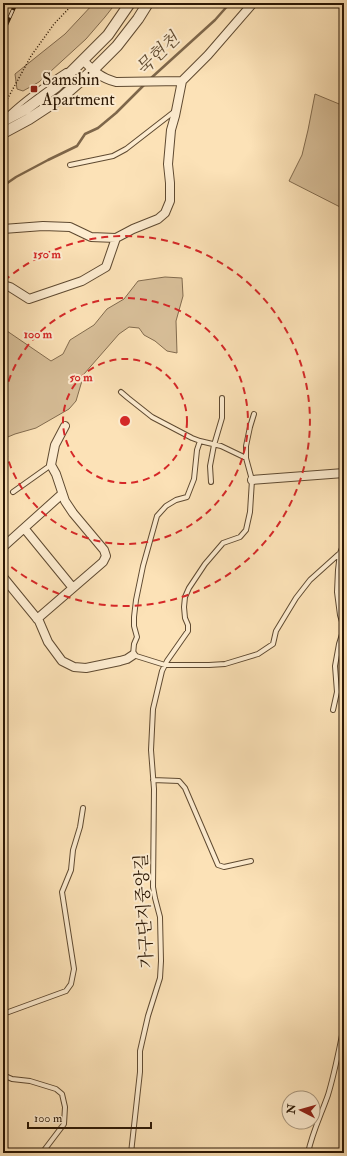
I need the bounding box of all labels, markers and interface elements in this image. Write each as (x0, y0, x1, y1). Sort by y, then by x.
water label: 묵현천 (131, 26, 186, 80)
place label: Samshin Apartment (41, 69, 115, 111)
marker: Samshin Apartment (29, 84, 39, 94)
text: 150 m (33, 247, 61, 262)
text: 100 m (24, 327, 53, 342)
text: 50 m (69, 370, 93, 385)
centre of rings (118, 414, 132, 428)
street label: 가구단지중앙길 (131, 853, 157, 969)
north arrow (281, 1090, 321, 1130)
text: N (284, 1102, 299, 1116)
scale bar (28, 1104, 151, 1130)
text: 100 m (34, 1111, 63, 1126)

